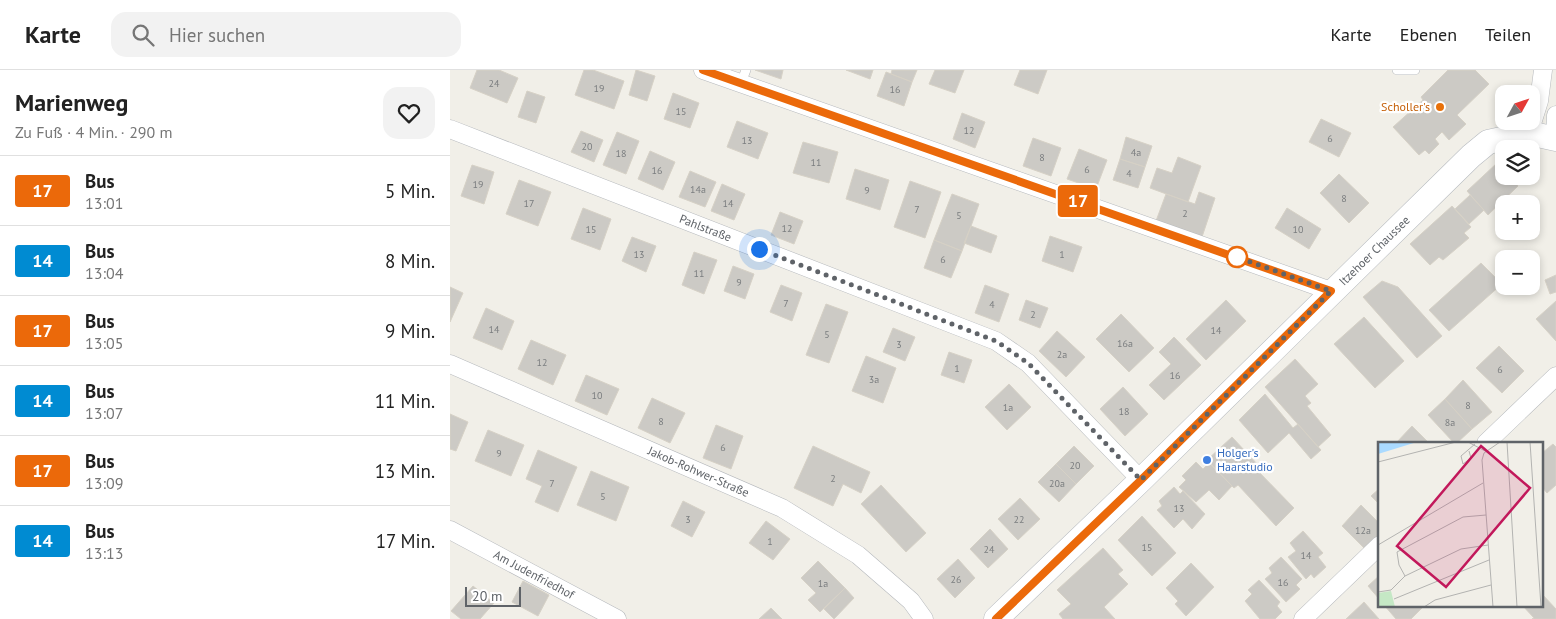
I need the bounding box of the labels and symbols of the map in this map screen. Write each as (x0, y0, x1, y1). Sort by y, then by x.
house number: 24 (489, 77, 500, 90)
house number: 19 (594, 82, 604, 95)
house number: 16 (890, 83, 900, 96)
north arrow (1495, 85, 1540, 130)
place label: Scholler's (1381, 99, 1430, 114)
marker: Scholler's (1434, 101, 1446, 113)
house number: 15 (676, 105, 686, 118)
house number: 12 (964, 124, 974, 137)
house number: 6 (1327, 132, 1333, 145)
house number: 13 (742, 134, 752, 147)
house number: 20 (582, 140, 593, 153)
house number: 4a (1131, 146, 1141, 159)
house number: 18 (616, 147, 626, 160)
house number: 8 (1039, 151, 1045, 164)
house number: 11 (811, 156, 821, 169)
house number: 6 (1084, 163, 1090, 176)
house number: 16 (652, 164, 662, 177)
house number: 4 (1126, 167, 1132, 180)
house number: 19 (473, 178, 483, 191)
house number: 14a (690, 183, 706, 196)
house number: 9 (864, 184, 870, 197)
line badge: 17 (1056, 185, 1100, 217)
house number: 8 (1341, 192, 1347, 205)
house number: 17 (524, 197, 534, 210)
house number: 14 (723, 197, 734, 210)
house number: 7 (914, 203, 920, 216)
house number: 2 (1182, 207, 1188, 220)
house number: 5 (956, 209, 962, 222)
street label: Pahlstraße (677, 211, 734, 245)
street label: Itzehoer Chaussee (1336, 212, 1413, 289)
house number: 12 (782, 222, 792, 235)
house number: 15 (586, 223, 596, 236)
house number: 10 (1293, 223, 1304, 236)
your location (747, 237, 772, 262)
unlabelled marker (1226, 246, 1248, 268)
house number: 13 (634, 248, 644, 261)
house number: 1 (1059, 248, 1065, 261)
house number: 6 (940, 253, 946, 266)
house number: 11 (694, 267, 704, 280)
house number: 9 (736, 276, 742, 289)
house number: 7 (783, 297, 789, 310)
house number: 4 (989, 298, 995, 311)
house number: 2 (1030, 308, 1036, 321)
house number: 14 (489, 323, 500, 336)
house number: 14 (1211, 324, 1222, 337)
house number: 5 (824, 328, 830, 341)
house number: 16a (1117, 337, 1133, 350)
house number: 3 (896, 338, 902, 351)
house number: 2a (1057, 348, 1067, 361)
house number: 12 (537, 356, 547, 369)
house number: 1 (954, 362, 960, 375)
house number: 6 (1497, 363, 1503, 376)
house number: 16 (1170, 369, 1180, 382)
house number: 3a (869, 373, 879, 386)
house number: 10 (592, 389, 603, 402)
house number: 8 (1465, 399, 1471, 412)
house number: 1a (1003, 401, 1013, 414)
house number: 18 (1119, 405, 1129, 418)
house number: 8 (658, 415, 664, 428)
house number: 8a (1445, 416, 1455, 429)
house number: 6 (720, 441, 726, 454)
street label: Jakob-Rohwer-Straße (645, 442, 752, 500)
inset map (1378, 442, 1544, 606)
place label: Holger's Haarstudio (1217, 445, 1273, 474)
house number: 9 (496, 447, 502, 460)
marker: Holger's Haarstudio (1201, 454, 1213, 466)
house number: 20 (1070, 459, 1081, 472)
house number: 2 (830, 472, 836, 485)
house number: 7 (549, 477, 555, 490)
house number: 20a (1049, 477, 1065, 490)
house number: 5 (600, 490, 606, 503)
house number: 13 (1174, 502, 1184, 515)
house number: 3 (685, 513, 691, 526)
house number: 22 (1014, 513, 1024, 526)
house number: 12a (1355, 524, 1371, 537)
house number: 1 (767, 535, 773, 548)
house number: 15 (1142, 541, 1152, 554)
house number: 24 (984, 543, 995, 556)
street label: Am Judenfriedhof (491, 547, 578, 602)
house number: 14 (1301, 549, 1312, 562)
house number: 26 (951, 573, 961, 586)
house number: 16 (1278, 576, 1288, 589)
house number: 1a (818, 577, 828, 590)
scale bar (465, 584, 521, 607)

